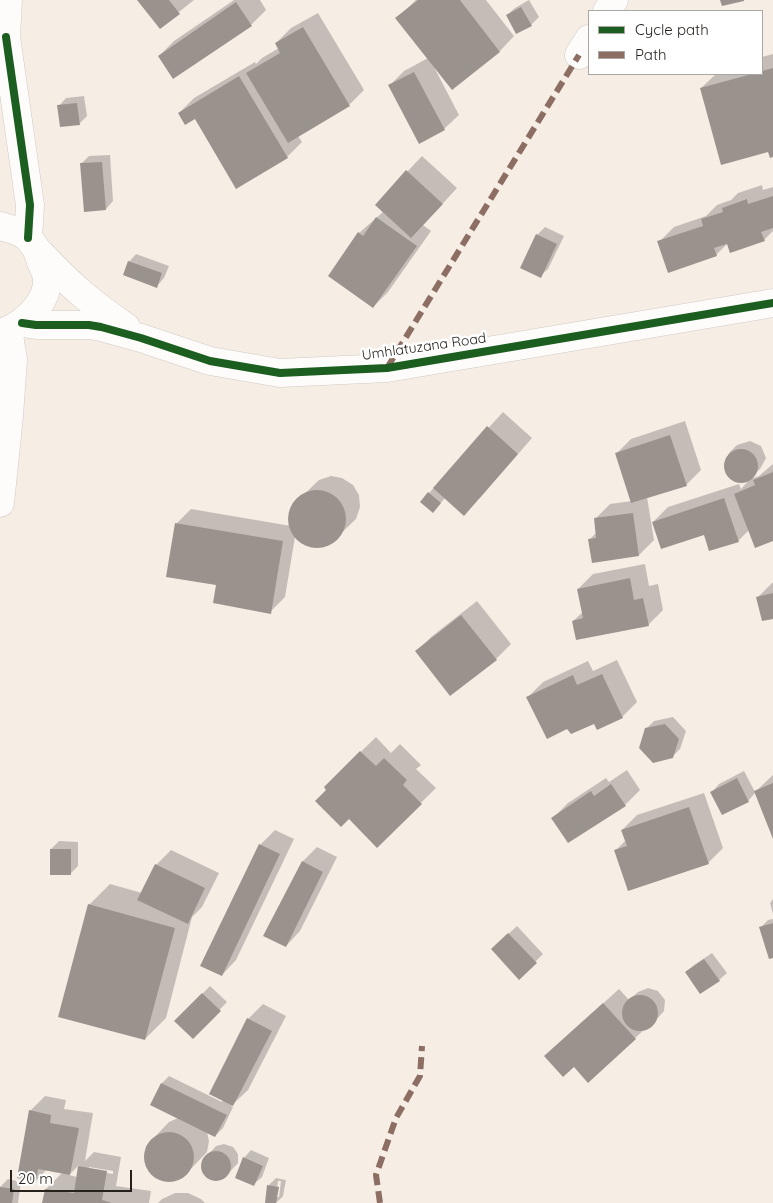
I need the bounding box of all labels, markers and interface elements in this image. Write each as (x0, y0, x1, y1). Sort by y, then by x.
legend (588, 10, 763, 75)
text: Cycle path (635, 20, 709, 39)
text: Path (635, 45, 667, 64)
street label: Umhlatuzana Road (361, 330, 487, 364)
scale bar (12, 1160, 135, 1192)
text: 20 m (18, 1169, 53, 1188)

